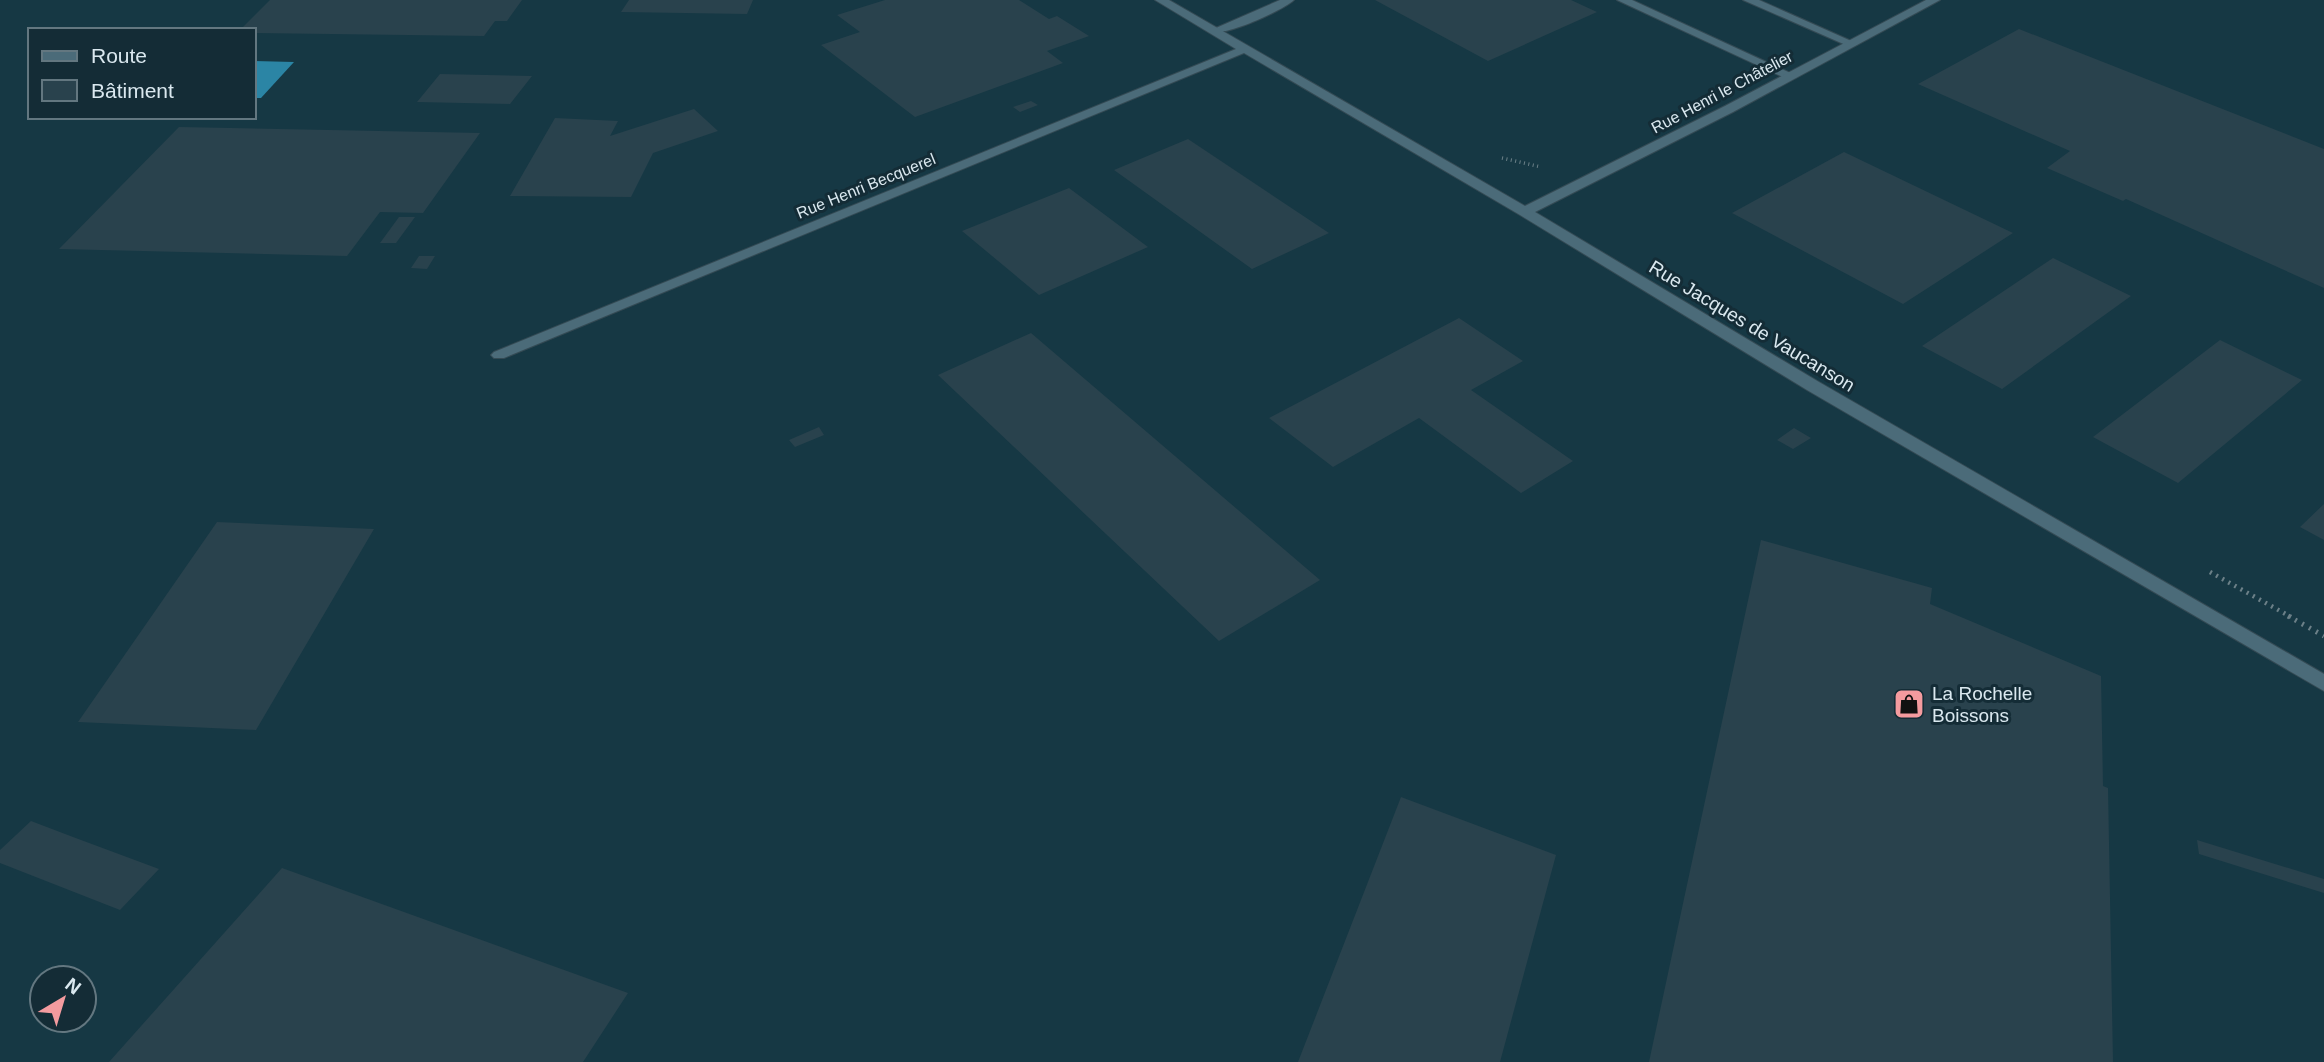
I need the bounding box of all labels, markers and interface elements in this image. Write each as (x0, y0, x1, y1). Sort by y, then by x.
legend (28, 28, 256, 119)
text: Route (91, 44, 147, 67)
street label: Rue Henri le Châtelier (1649, 47, 1796, 136)
text: Bâtiment (91, 79, 174, 102)
street label: Rue Henri Becquerel (794, 150, 938, 222)
street label: Rue Jacques de Vaucanson (1645, 256, 1859, 396)
place label: La Rochelle Boissons (1932, 683, 2032, 726)
shop icon: La Rochelle Boissons (1892, 687, 1926, 721)
north arrow (28, 964, 98, 1034)
text: N (61, 973, 85, 998)

